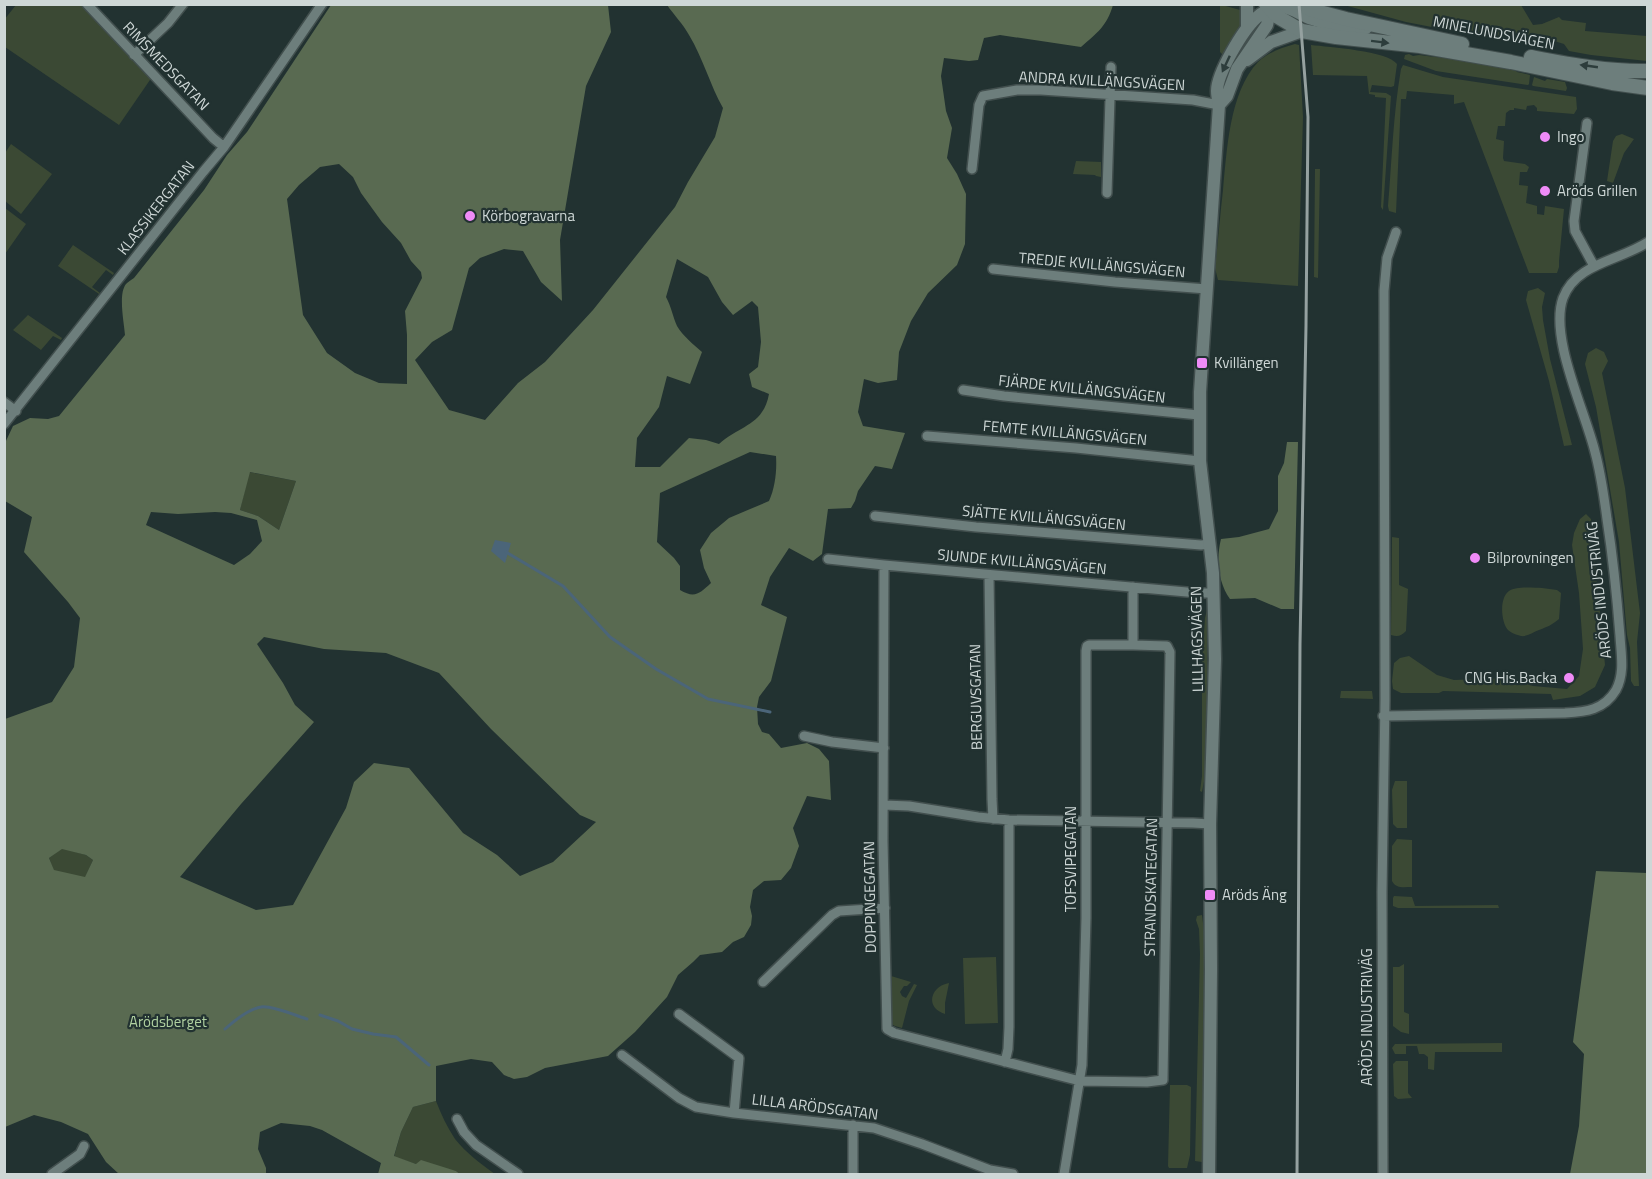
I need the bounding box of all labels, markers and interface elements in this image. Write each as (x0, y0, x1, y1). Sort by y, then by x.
street label: MINELUNDSVÄGEN (1431, 9, 1557, 56)
street label: RIMSMEDSGATAN (118, 16, 215, 115)
one-way arrow (1371, 37, 1390, 46)
one-way arrow (1221, 56, 1231, 74)
one-way arrow (1580, 62, 1599, 71)
street label: ANDRA KVILLÄNGSVÄGEN (1018, 65, 1186, 96)
place label: Ingo (1557, 125, 1584, 148)
marker: Ingo (1538, 130, 1552, 144)
street label: KLASSIKERGATAN (111, 156, 200, 260)
place label: Aröds Grillen (1557, 179, 1637, 202)
marker: Aröds Grillen (1538, 184, 1552, 198)
place label: Körbogravarna (482, 204, 575, 227)
marker: Körbogravarna (463, 209, 477, 223)
street label: TREDJE KVILLÄNGSVÄGEN (1018, 246, 1186, 283)
place label: Kvillängen (1214, 351, 1279, 374)
marker: Kvillängen (1195, 356, 1209, 370)
street label: FJÄRDE KVILLÄNGSVÄGEN (997, 368, 1167, 409)
street label: FEMTE KVILLÄNGSVÄGEN (982, 414, 1148, 451)
street label: SJÄTTE KVILLÄNGSVÄGEN (961, 499, 1127, 536)
street label: ARÖDS INDUSTRIVÄG (1580, 520, 1617, 660)
street label: SJUNDE KVILLÄNGSVÄGEN (937, 543, 1108, 580)
place label: Bilprovningen (1487, 546, 1574, 569)
marker: Bilprovningen (1468, 551, 1482, 565)
street label: LILLHAGSVÄGEN (1184, 586, 1209, 692)
street label: BERGUVSGATAN (963, 644, 988, 750)
place label: CNG His.Backa (1465, 666, 1557, 689)
marker: CNG His.Backa (1562, 671, 1576, 685)
street label: TOFSVIPEGATAN (1059, 806, 1082, 912)
street label: STRANDSKATEGATAN (1138, 817, 1163, 956)
street label: DOPPINGEGATAN (857, 841, 882, 953)
place label: Aröds Äng (1222, 883, 1287, 906)
marker: Aröds Äng (1203, 888, 1217, 902)
street label: ARÖDS INDUSTRIVÄG (1355, 948, 1378, 1086)
park label: Arödsberget (129, 1010, 208, 1033)
street label: LILLA ARÖDSGATAN (751, 1087, 880, 1126)

